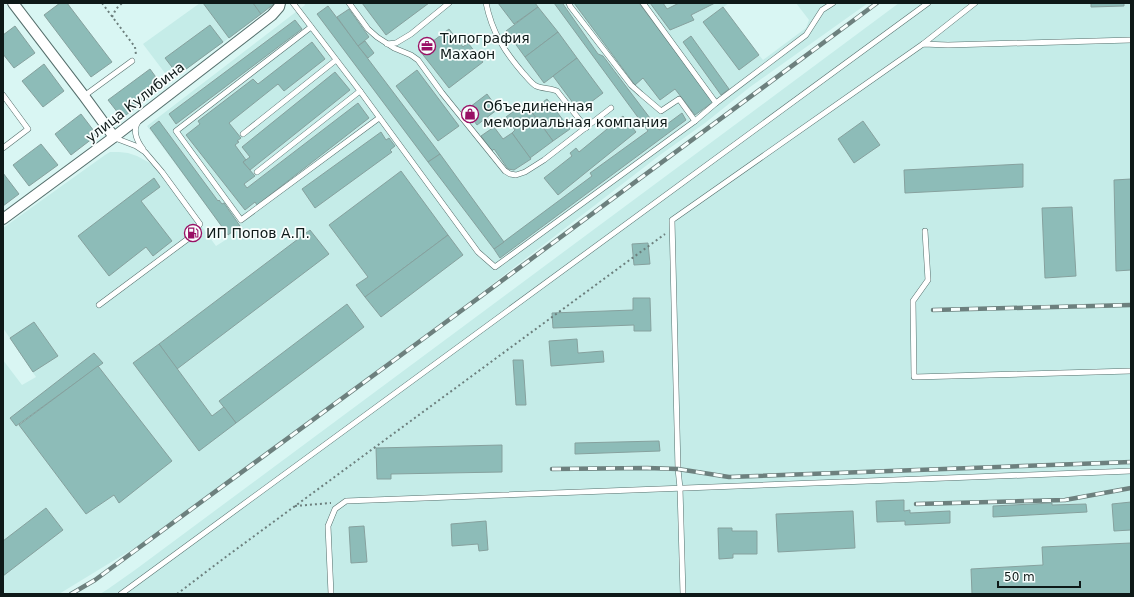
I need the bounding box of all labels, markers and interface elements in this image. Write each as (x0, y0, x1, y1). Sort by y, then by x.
place label: Типография Махаон (439, 30, 530, 62)
office icon: Типография Махаон (417, 36, 437, 56)
street label: улица Кулибина (83, 59, 187, 145)
place label: Объединенная мемориальная компания (483, 98, 668, 130)
shop icon: Объединенная мемориальная компания (460, 104, 480, 124)
fuel station icon: ИП Попов А.П. (183, 223, 203, 243)
place label: ИП Попов А.П. (206, 225, 310, 241)
scale bar (998, 563, 1080, 589)
text: 50 m (1004, 570, 1035, 584)

